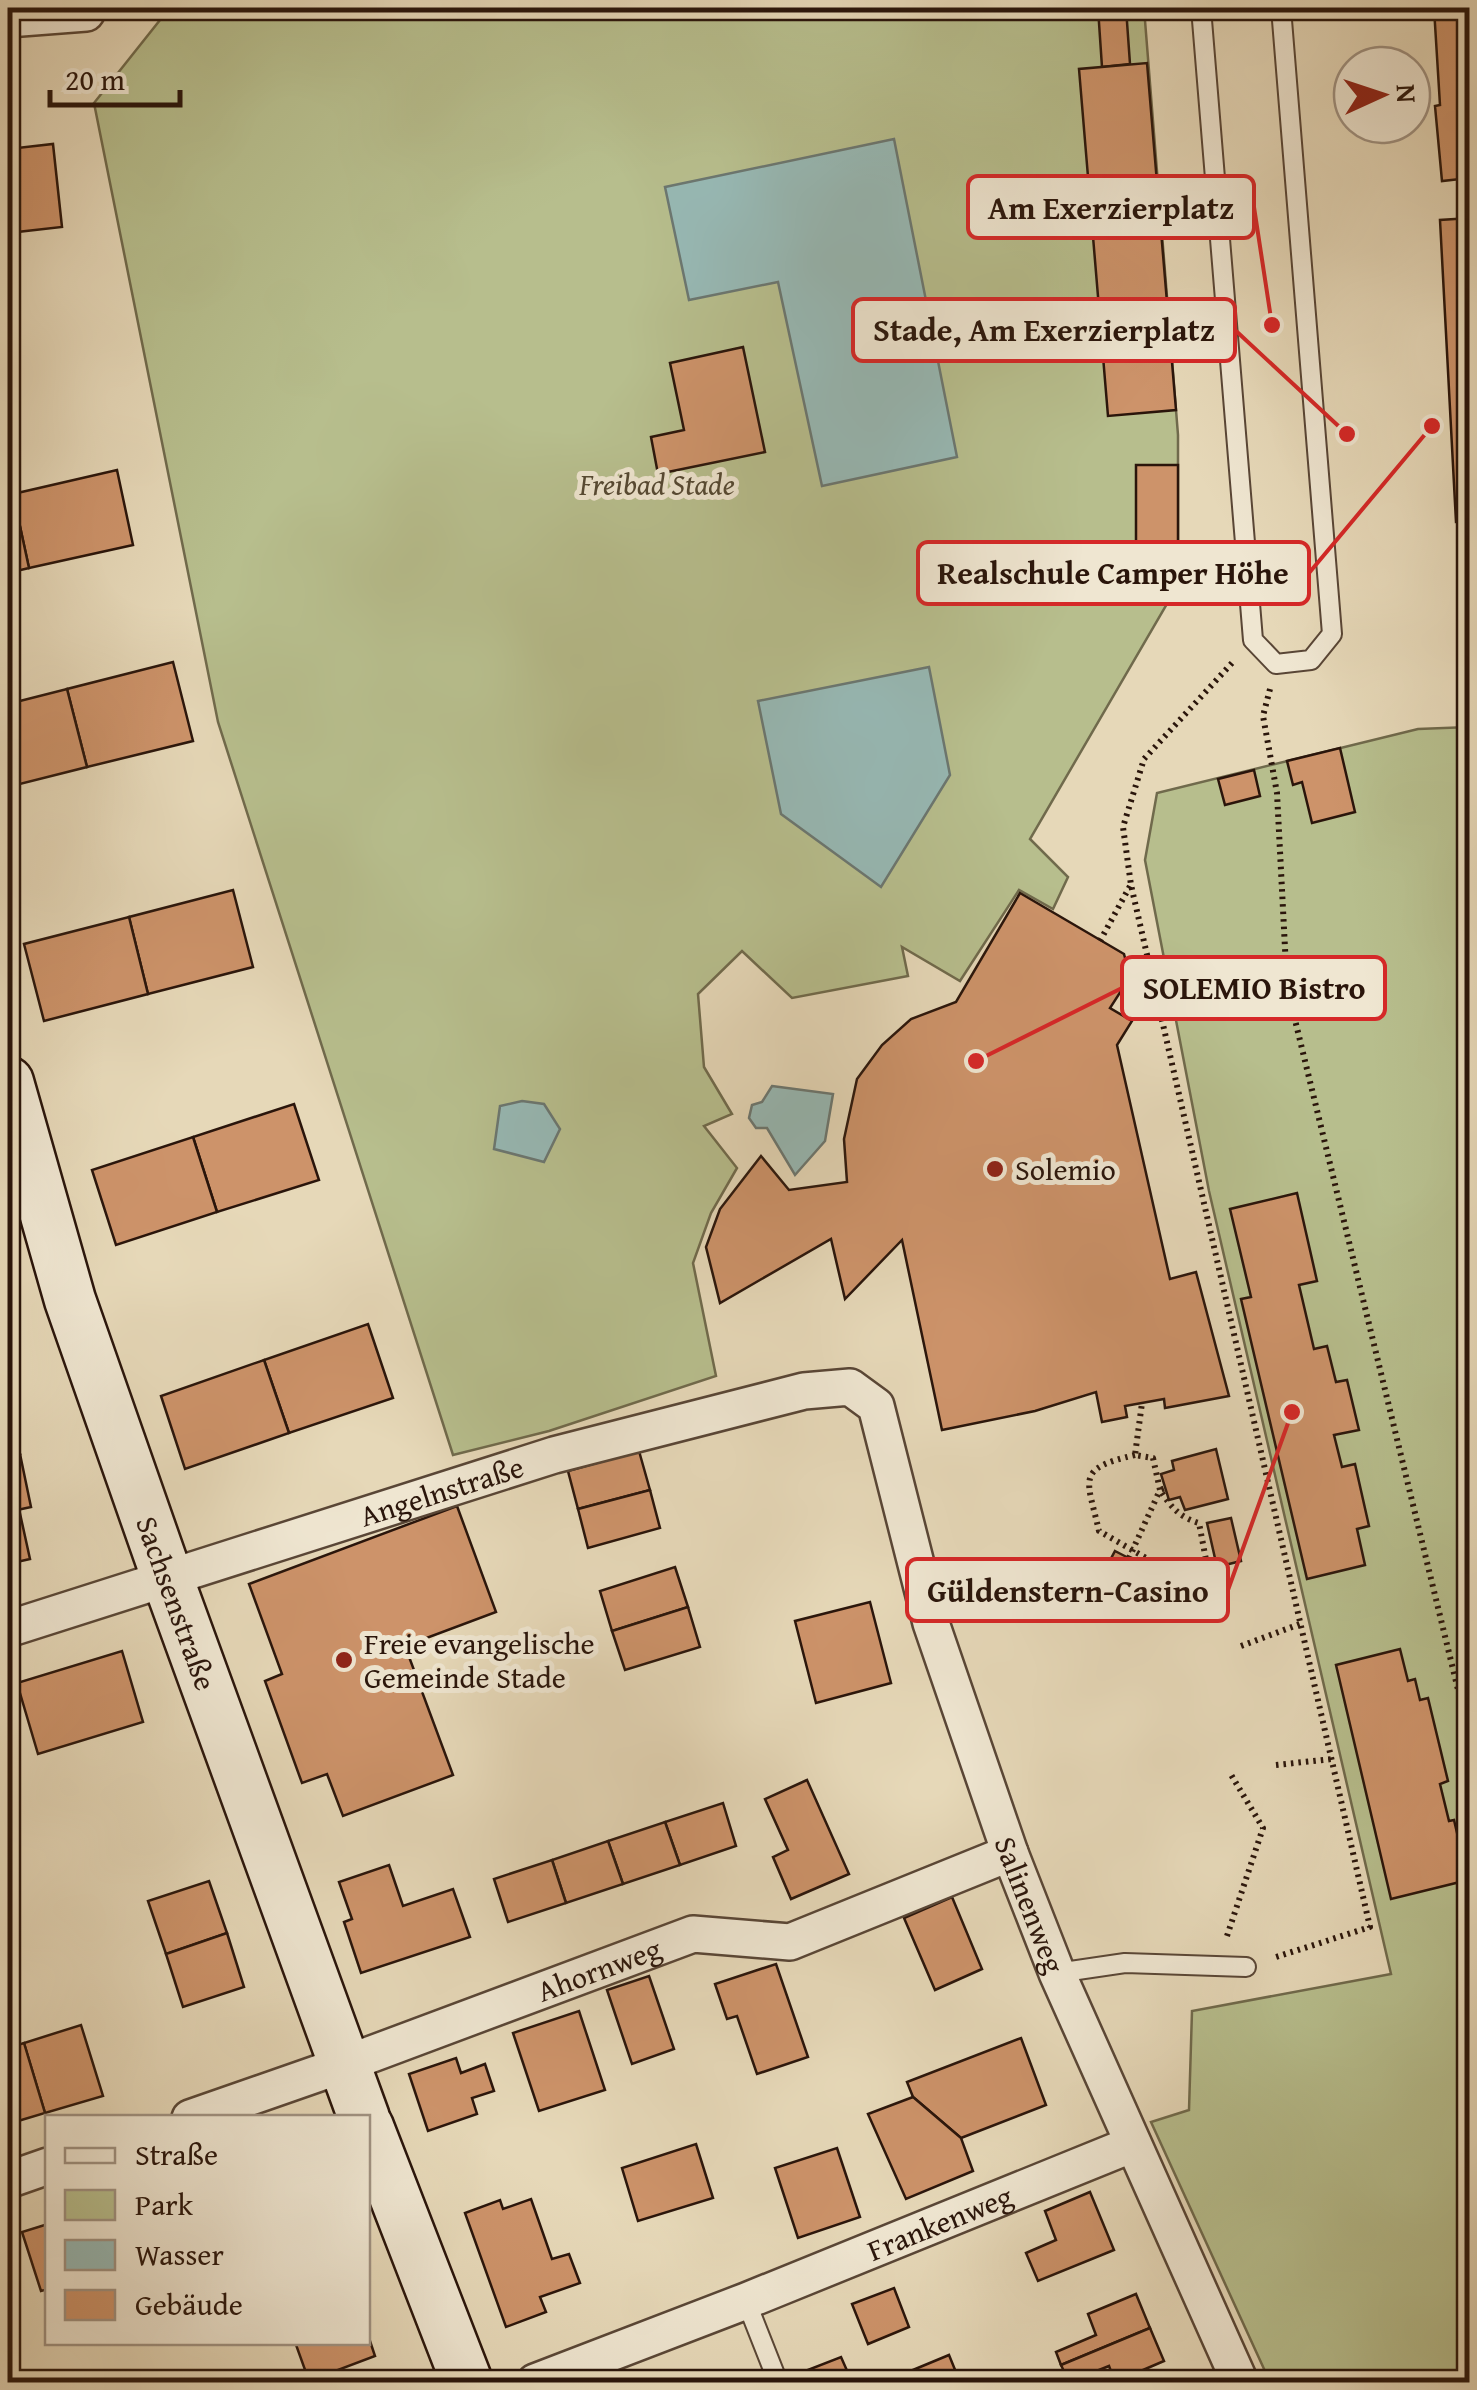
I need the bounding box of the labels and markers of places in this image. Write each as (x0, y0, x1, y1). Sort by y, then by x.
callout: Am Exerzierplatz (968, 176, 1254, 238)
callout: Stade, Am Exerzierplatz (853, 299, 1235, 361)
callout: Realschule Camper Höhe (918, 542, 1309, 604)
callout: SOLEMIO Bistro (1122, 957, 1385, 1019)
place label: Solemio (1015, 1147, 1116, 1191)
marker: Solemio (984, 1158, 1006, 1180)
callout: Güldenstern-Casino (907, 1559, 1228, 1621)
place label: Freie evangelische Gemeinde Stade (364, 1621, 595, 1699)
marker: Freie evangelische Gemeinde Stade (333, 1649, 355, 1671)

